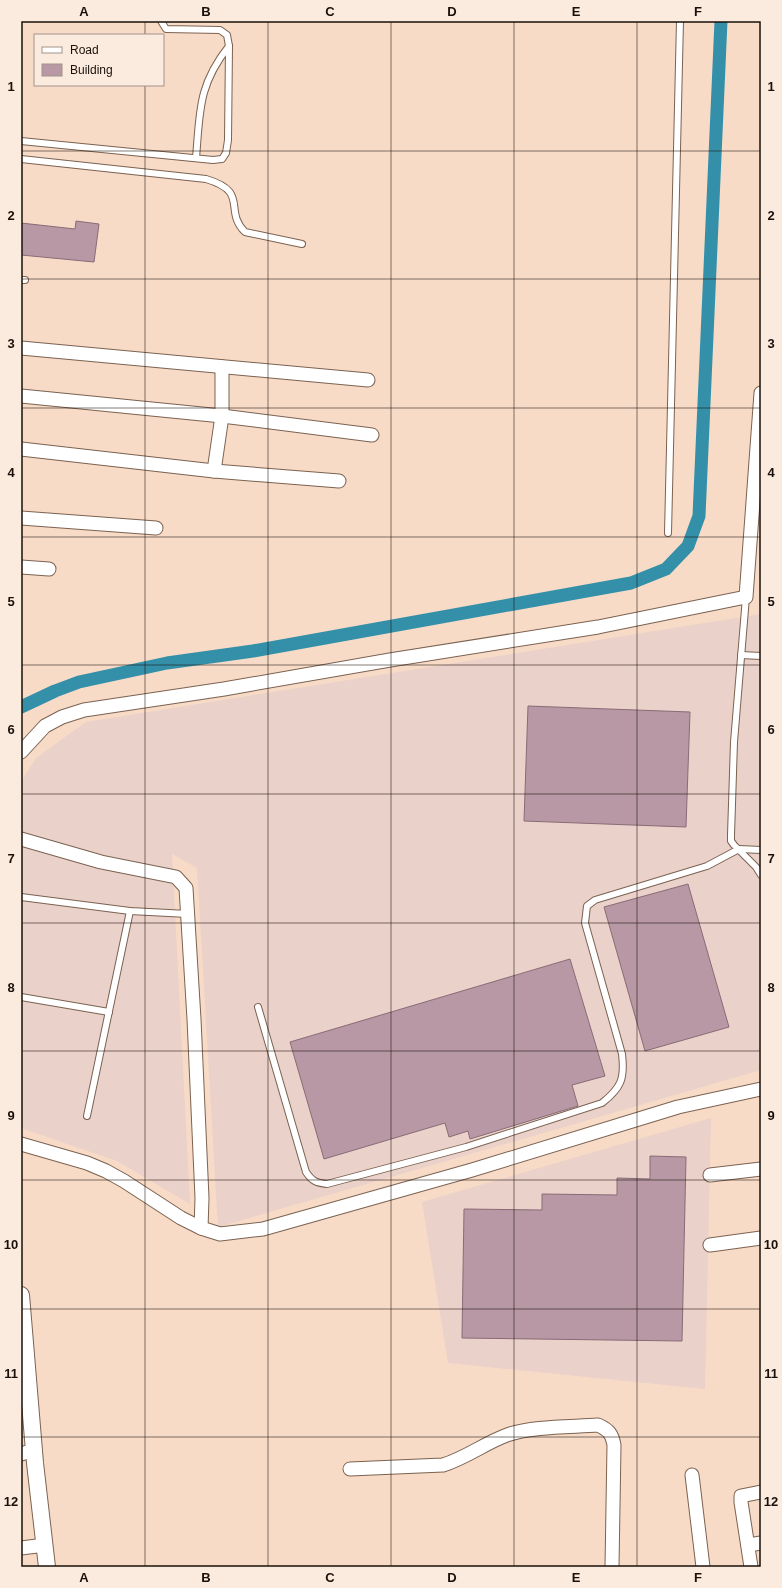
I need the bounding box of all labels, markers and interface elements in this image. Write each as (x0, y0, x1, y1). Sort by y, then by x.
text: A (79, 4, 89, 19)
text: B (201, 4, 211, 19)
text: C (325, 4, 335, 19)
text: D (447, 4, 457, 19)
text: E (572, 4, 581, 19)
text: F (694, 4, 702, 19)
legend (34, 34, 164, 86)
text: Road (70, 43, 99, 57)
text: Building (70, 63, 113, 77)
text: 1 (7, 79, 15, 94)
text: 1 (767, 79, 775, 94)
text: 2 (7, 208, 15, 223)
text: 2 (767, 208, 775, 223)
text: 3 (7, 336, 15, 351)
text: 3 (767, 336, 775, 351)
text: 4 (7, 465, 15, 480)
text: 4 (767, 465, 775, 480)
text: 5 (7, 594, 15, 609)
text: 5 (767, 594, 775, 609)
text: 6 (7, 722, 15, 737)
text: 6 (767, 722, 775, 737)
text: 7 (7, 851, 15, 866)
text: 7 (767, 851, 775, 866)
text: 8 (7, 980, 15, 995)
text: 8 (767, 980, 775, 995)
text: 9 (7, 1108, 15, 1123)
text: 9 (767, 1108, 775, 1123)
text: 10 (4, 1237, 18, 1252)
text: 10 (764, 1237, 778, 1252)
text: 11 (4, 1366, 18, 1381)
text: 11 (764, 1366, 778, 1381)
text: 12 (4, 1494, 18, 1509)
text: 12 (764, 1494, 778, 1509)
text: A (79, 1570, 89, 1585)
text: B (201, 1570, 211, 1585)
text: C (325, 1570, 335, 1585)
text: D (447, 1570, 457, 1585)
text: E (572, 1570, 581, 1585)
text: F (694, 1570, 702, 1585)

